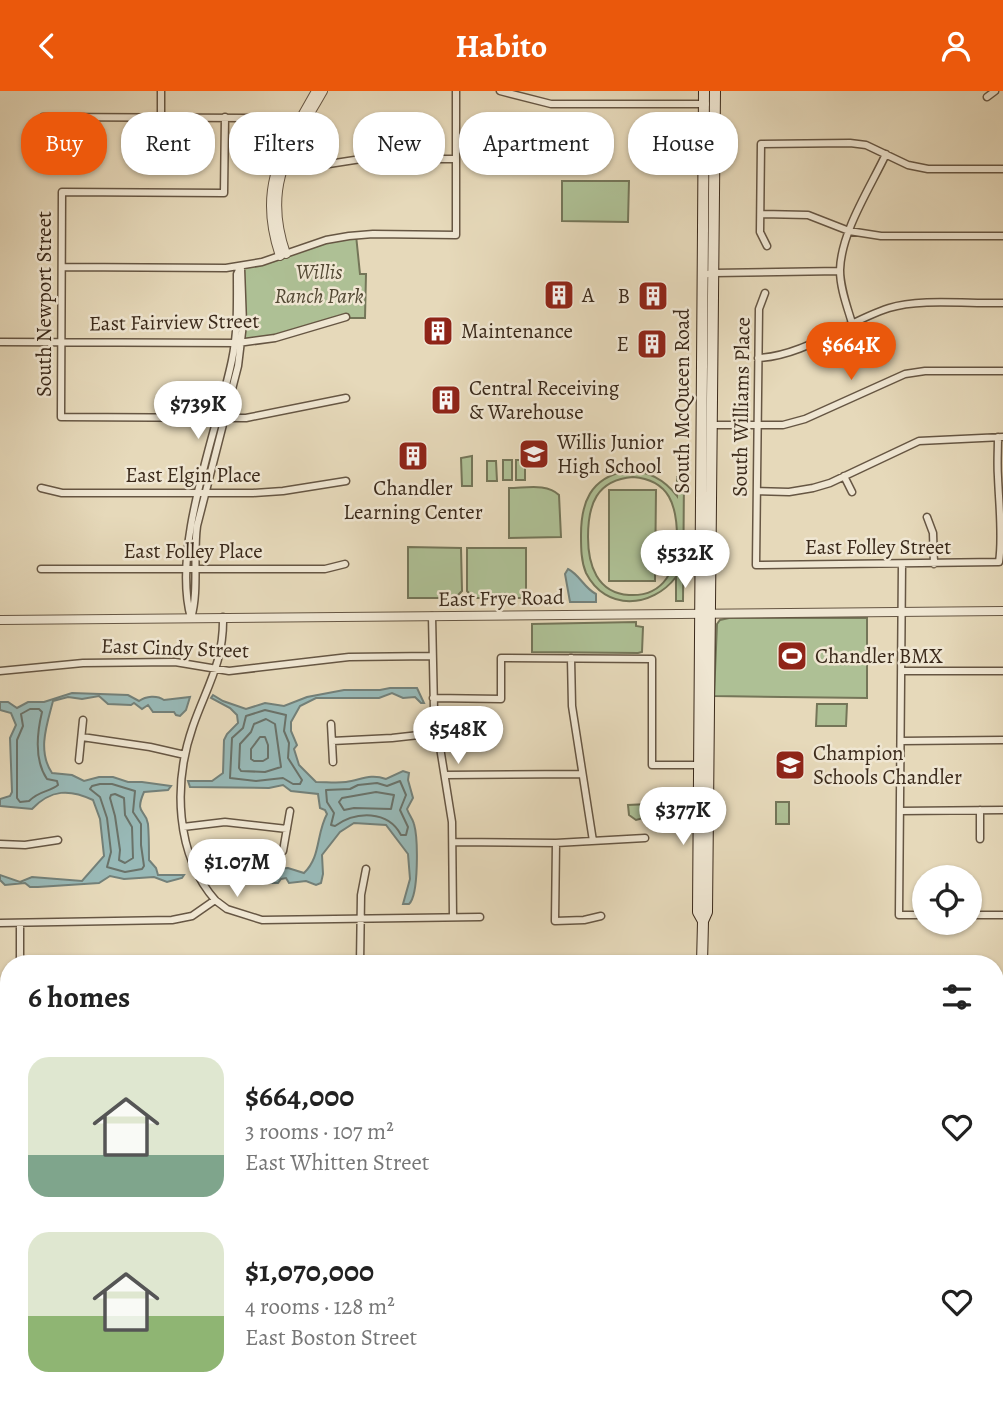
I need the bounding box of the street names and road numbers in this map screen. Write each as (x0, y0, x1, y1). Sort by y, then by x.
street label: South Newport Street (30, 211, 58, 397)
street label: East Fairview Street (89, 307, 260, 337)
street label: South McQueen Road (668, 308, 696, 494)
street label: South Williams Place (725, 317, 757, 497)
street label: East Elgin Place (125, 461, 261, 489)
street label: East Folley Street (805, 533, 951, 561)
street label: East Folley Place (123, 537, 263, 565)
street label: East Frye Road (438, 583, 565, 613)
street label: East Cindy Street (101, 631, 249, 665)

